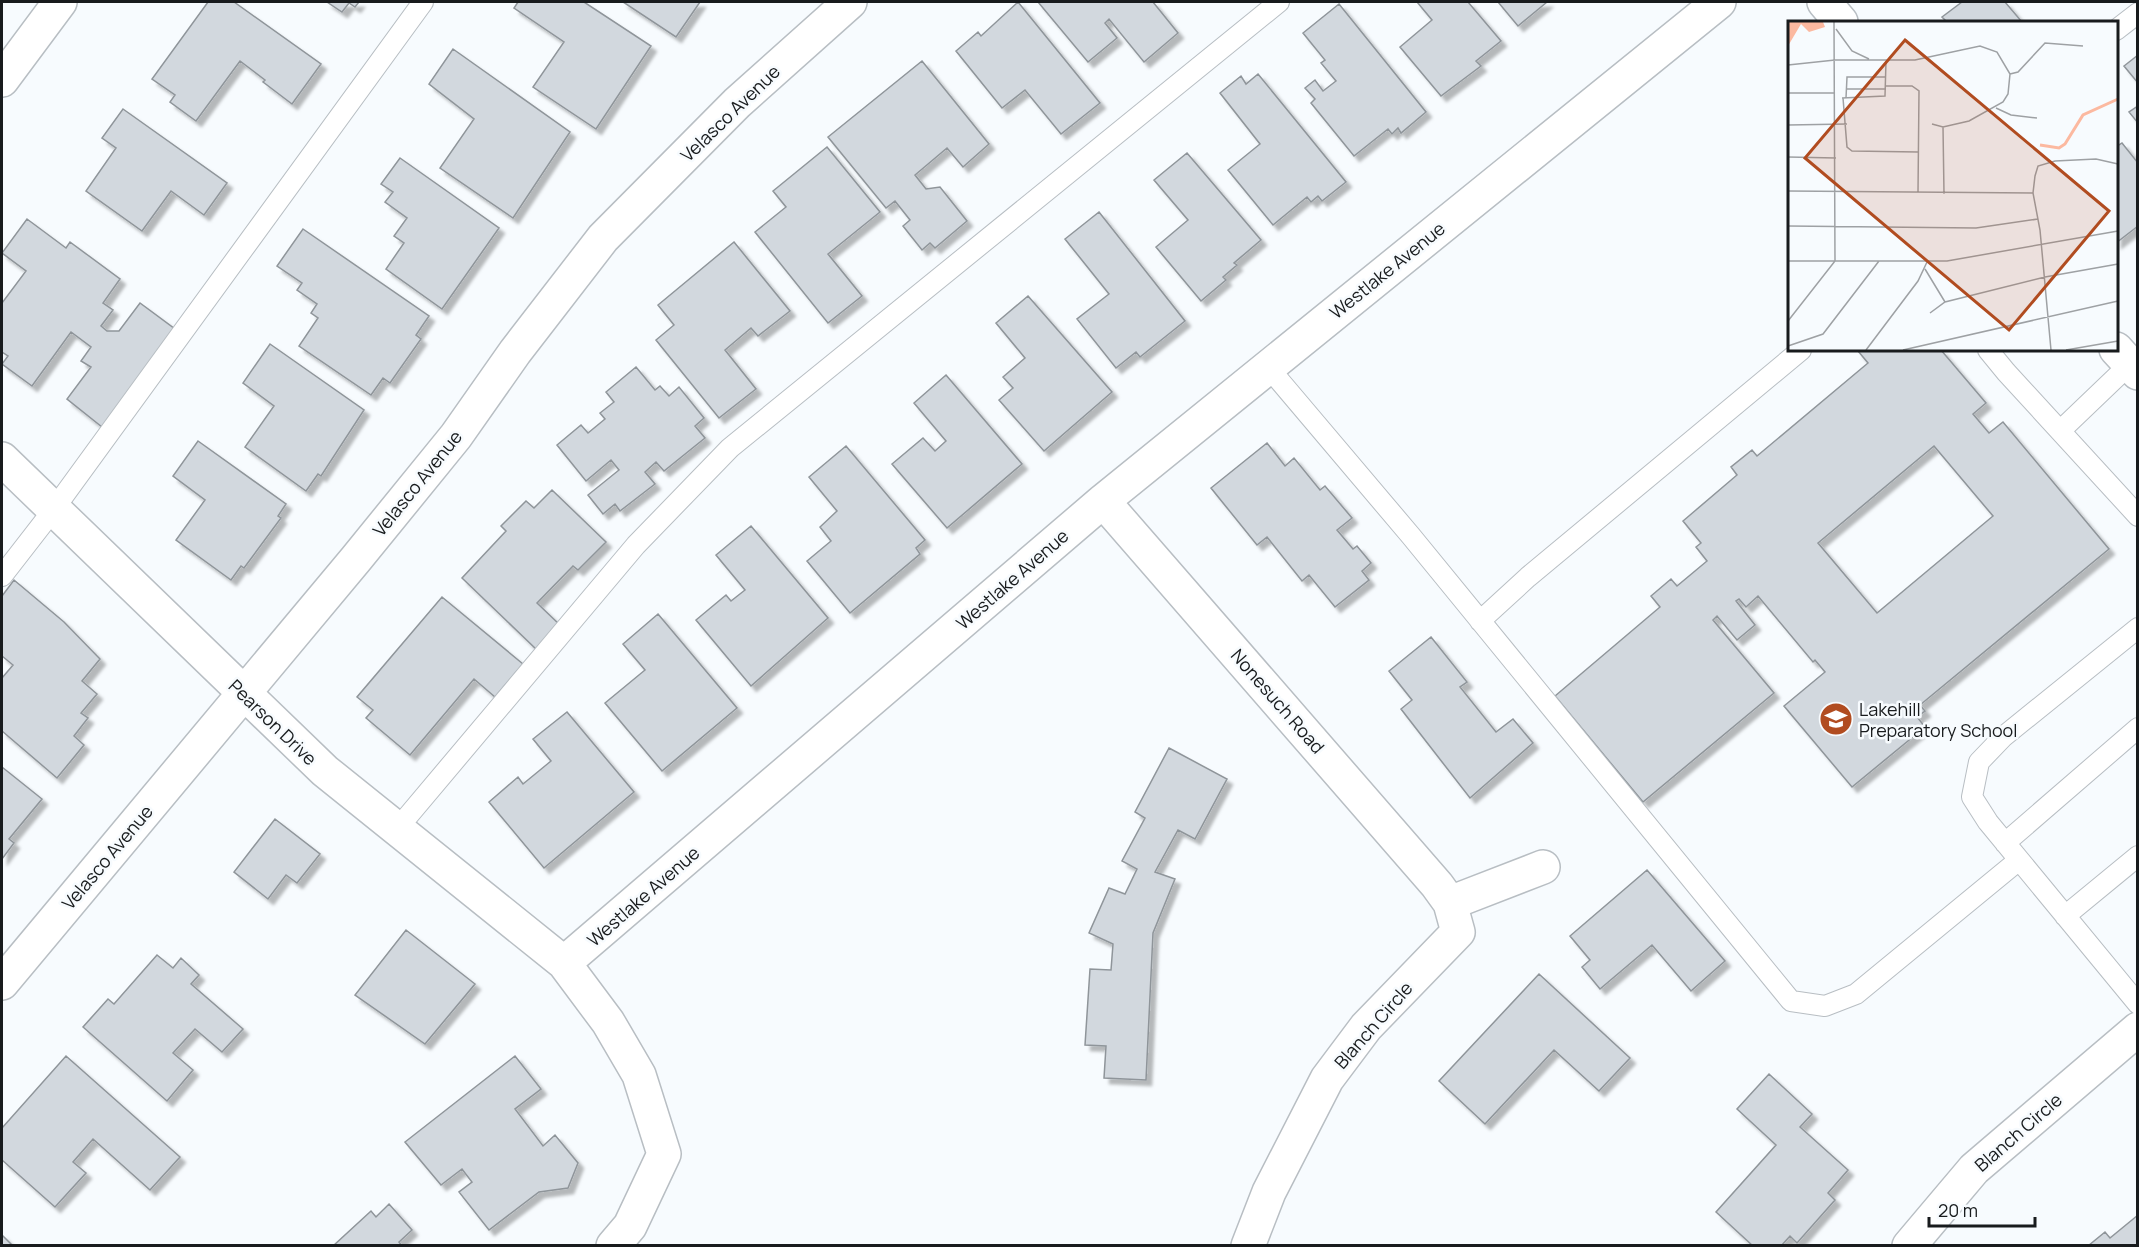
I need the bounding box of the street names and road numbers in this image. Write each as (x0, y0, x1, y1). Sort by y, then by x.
street label: Velasco Avenue (675, 59, 785, 167)
street label: Westlake Avenue (1324, 216, 1450, 324)
street label: Velasco Avenue (367, 425, 467, 541)
street label: Westlake Avenue (951, 523, 1073, 635)
street label: Nonesuch Road (1226, 644, 1330, 758)
street label: Pearson Drive (224, 674, 322, 770)
street label: Velasco Avenue (56, 800, 158, 914)
street label: Westlake Avenue (582, 840, 704, 952)
street label: Blanch Circle (1329, 976, 1417, 1074)
street label: Blanch Circle (1969, 1088, 2067, 1176)

